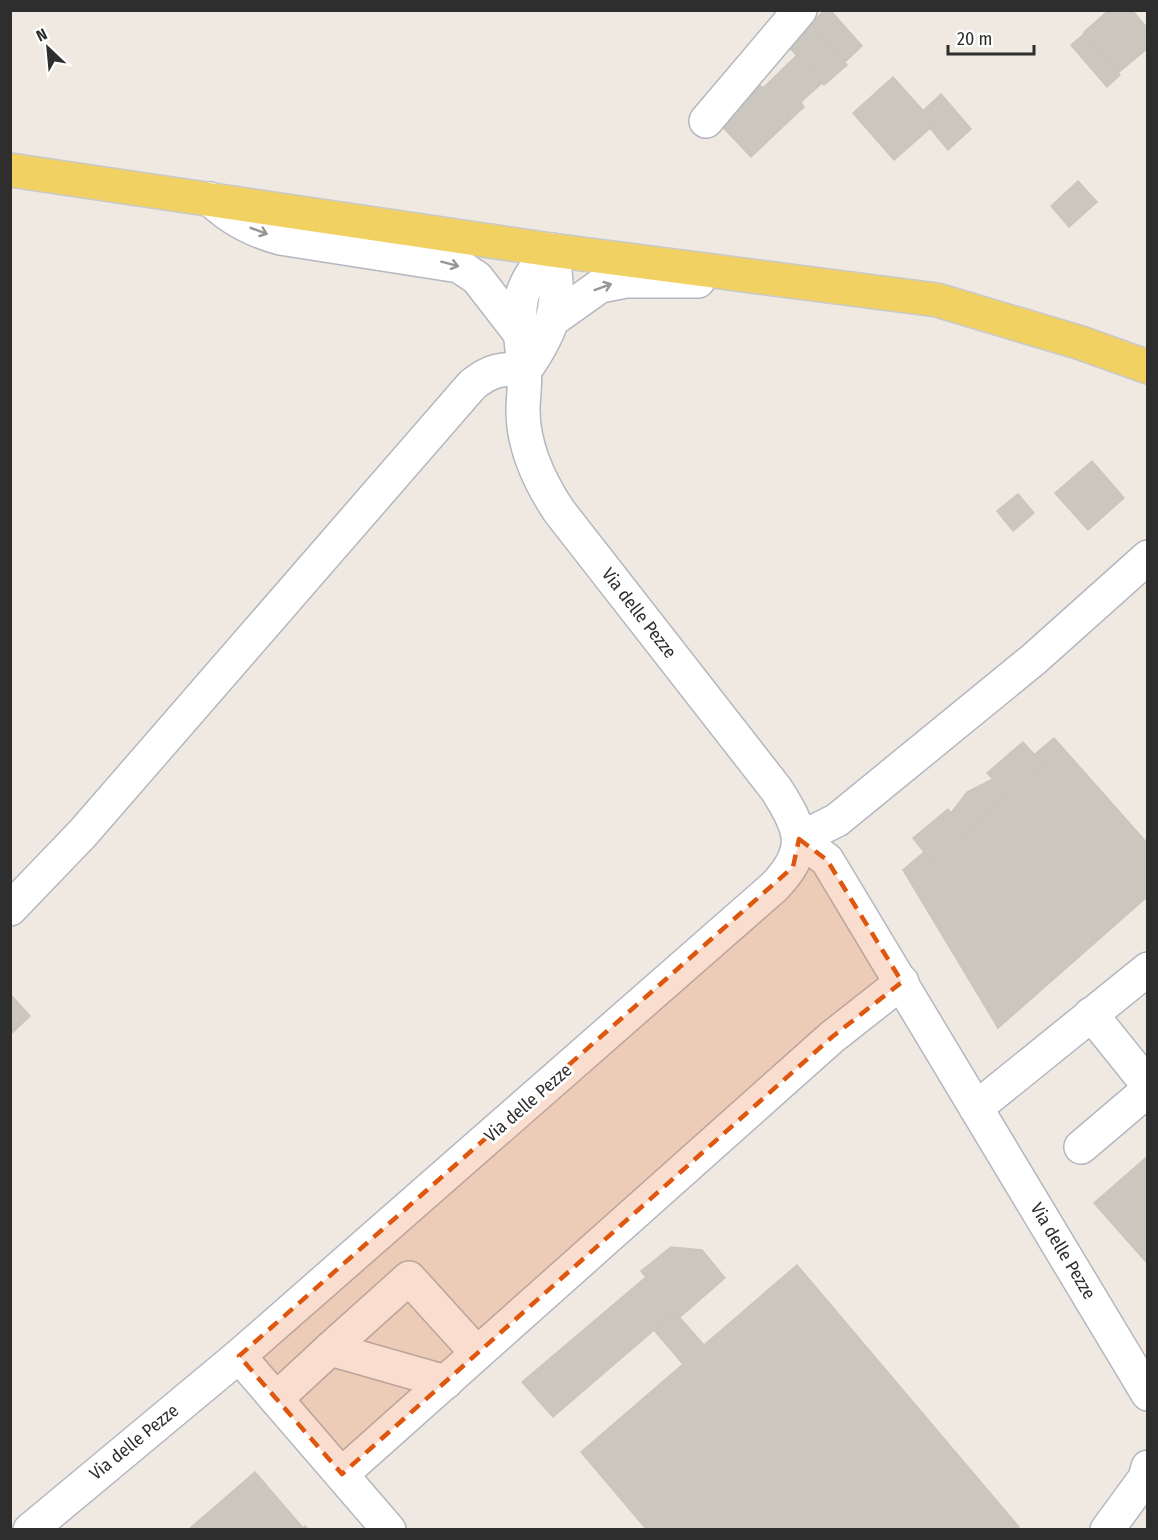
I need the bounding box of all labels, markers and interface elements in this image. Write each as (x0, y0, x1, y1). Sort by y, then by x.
north arrow (18, 18, 78, 78)
scale bar (948, 18, 1034, 56)
text: N (33, 24, 50, 46)
text: 20 m (957, 28, 992, 50)
one-way arrow (249, 226, 267, 237)
one-way arrow (440, 259, 459, 270)
one-way arrow (594, 280, 612, 291)
street label: Via delle Pezze (597, 563, 681, 663)
street label: Via delle Pezze (480, 1059, 576, 1147)
street label: Via delle Pezze (1026, 1199, 1100, 1303)
street label: Via delle Pezze (85, 1399, 183, 1485)

